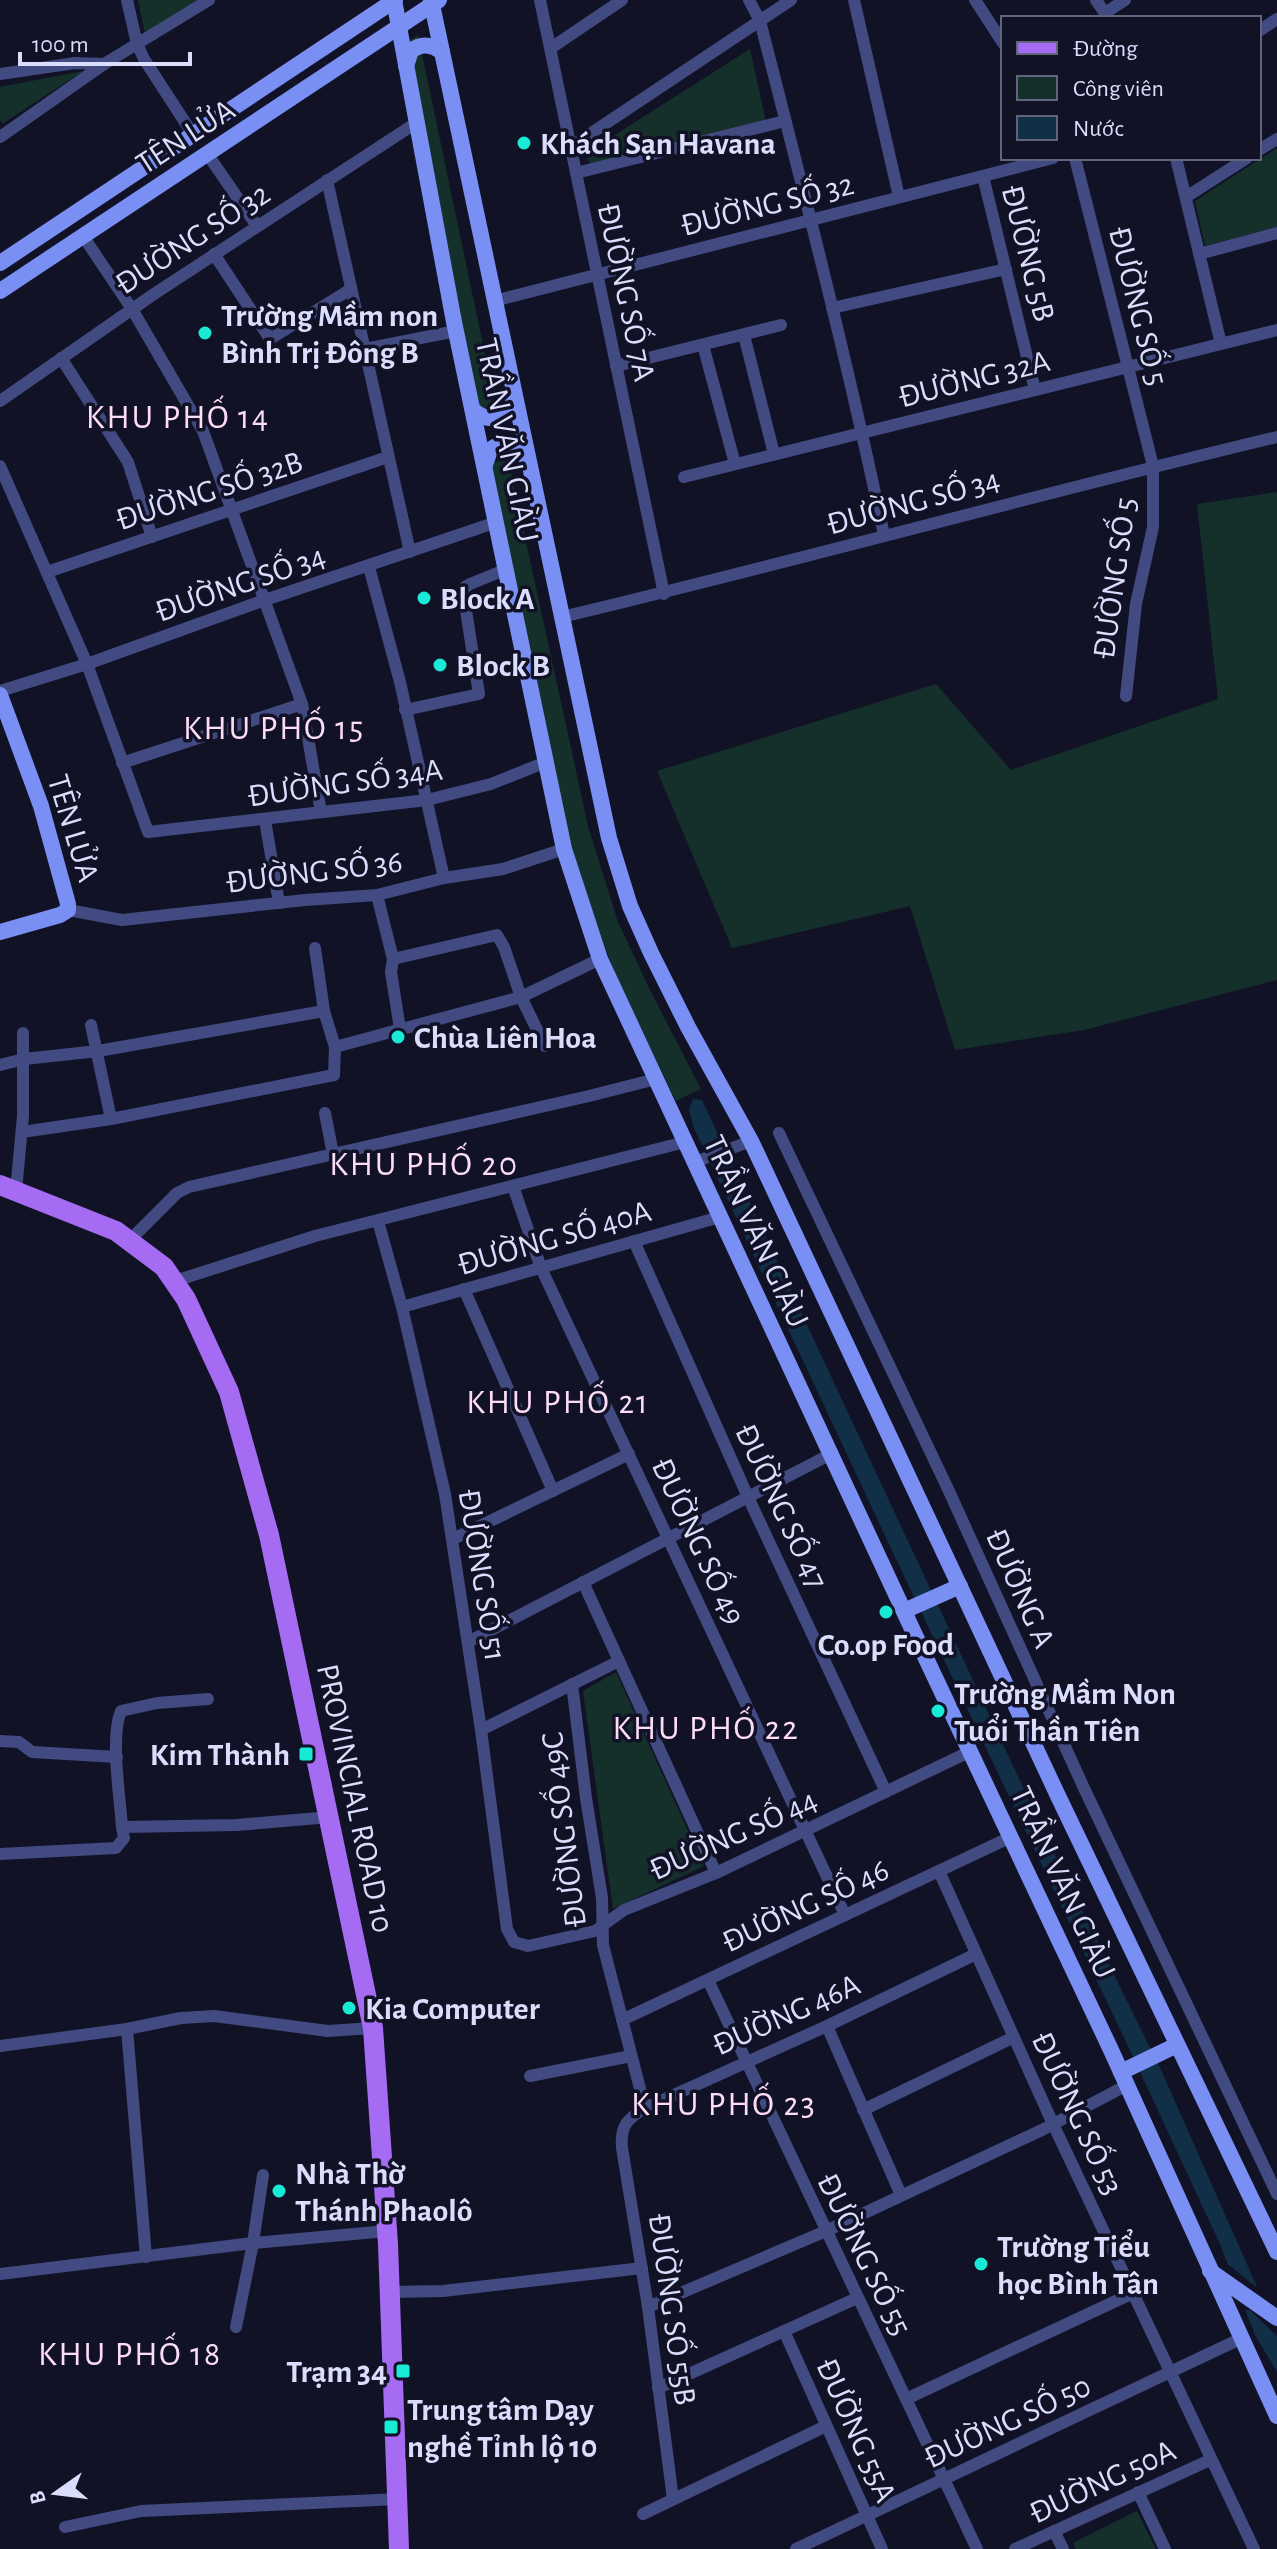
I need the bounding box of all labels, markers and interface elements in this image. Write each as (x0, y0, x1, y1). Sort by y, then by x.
scale bar (20, 16, 190, 66)
legend (1001, 16, 1261, 160)
text: 100 m (32, 33, 89, 57)
text: Đường (1073, 37, 1138, 61)
text: Công viên (1073, 77, 1164, 101)
street label: TÊN LỬA (129, 91, 241, 180)
text: Nước (1073, 117, 1124, 141)
place label: Khách Sạn Havana (540, 128, 776, 160)
marker: Khách Sạn Havana (515, 134, 533, 152)
street label: ĐƯỜNG SỐ 32 (676, 163, 857, 242)
street label: ĐƯỜNG SỐ 32 (107, 173, 275, 300)
street label: ĐƯỜNG 5B (996, 181, 1063, 325)
street label: ĐƯỜNG SỐ 7A (592, 199, 665, 384)
street label: ĐƯỜNG SỐ 5 (1103, 222, 1178, 389)
place label: Trường Mầm non Bình Trị Đông B (221, 300, 438, 369)
marker: Trường Mầm non Bình Trị Đông B (196, 324, 214, 342)
street label: TRẦN VĂN GIÀU (470, 334, 549, 545)
street label: ĐƯỜNG 32A (895, 342, 1053, 413)
district label: KHU PHỐ 14 (86, 395, 270, 435)
street label: ĐƯỜNG SỐ 32B (111, 441, 307, 536)
street label: ĐƯỜNG SỐ 34 (822, 459, 1003, 540)
street label: ĐƯỜNG SỐ 5 (1083, 495, 1142, 661)
street label: ĐƯỜNG SỐ 34 (149, 535, 330, 628)
place label: Block A (440, 583, 535, 615)
marker: Block A (415, 589, 433, 607)
place label: Block B (456, 650, 550, 682)
marker: Block B (431, 656, 449, 674)
district label: KHU PHỐ 15 (183, 706, 365, 746)
street label: ĐƯỜNG SỐ 34A (245, 749, 445, 812)
street label: TÊN LỬA (42, 770, 107, 886)
street label: ĐƯỜNG SỐ 36 (224, 840, 404, 899)
place label: Chùa Liên Hoa (414, 1022, 597, 1054)
marker: Chùa Liên Hoa (389, 1028, 407, 1046)
street label: TRẦN VĂN GIÀU (698, 1128, 819, 1332)
district label: KHU PHỐ 20 (329, 1142, 519, 1182)
street label: ĐƯỜNG SỐ 40A (452, 1190, 655, 1281)
district label: KHU PHỐ 21 (466, 1380, 650, 1420)
street label: ĐƯỜNG SỐ 47 (729, 1417, 838, 1594)
street label: ĐƯỜNG SỐ 49 (646, 1451, 755, 1630)
street label: ĐƯỜNG SỐ 51 (453, 1486, 516, 1663)
street label: ĐƯỜNG A (980, 1523, 1063, 1653)
marker: Co.op Food (877, 1603, 895, 1621)
place label: Co.op Food (818, 1629, 954, 1661)
street label: PROVINCIAL ROAD 10 (311, 1661, 399, 1935)
place label: Trường Mầm Non Tuổi Thần Tiên (954, 1678, 1176, 1747)
marker: Trường Mầm Non Tuổi Thần Tiên (929, 1702, 947, 1720)
district label: KHU PHỐ 22 (612, 1706, 800, 1746)
street label: ĐƯỜNG SỐ 49C (531, 1731, 592, 1930)
place label: Kim Thành (150, 1739, 290, 1771)
marker: Kim Thành (297, 1745, 315, 1763)
street label: ĐƯỜNG SỐ 44 (643, 1779, 822, 1886)
street label: TRẦN VĂN GIÀU (1005, 1779, 1126, 1983)
street label: ĐƯỜNG SỐ 46 (715, 1849, 894, 1958)
street label: ĐƯỜNG 46A (707, 1966, 865, 2062)
place label: Kia Computer (365, 1993, 540, 2025)
marker: Kia Computer (340, 1999, 358, 2017)
street label: ĐƯỜNG SỐ 53 (1025, 2025, 1133, 2200)
district label: KHU PHỐ 23 (631, 2082, 817, 2122)
place label: Nhà Thờ Thánh Phaolô (295, 2158, 472, 2227)
street label: ĐƯỜNG SỐ 55 (811, 2166, 922, 2341)
marker: Nhà Thờ Thánh Phaolô (270, 2182, 288, 2200)
street label: ĐƯỜNG SỐ 55B (643, 2211, 706, 2407)
place label: Trường Tiểu học Bình Tân (997, 2229, 1159, 2300)
marker: Trường Tiểu học Bình Tân (972, 2255, 990, 2273)
district label: KHU PHỐ 18 (38, 2332, 222, 2372)
street label: ĐƯỜNG 55A (810, 2352, 905, 2507)
place label: Trạm 34 (286, 2356, 387, 2388)
marker: Trạm 34 (394, 2362, 412, 2380)
street label: ĐƯỜNG SỐ 50 (917, 2365, 1096, 2474)
place label: Trung tâm Dạy nghề Tỉnh lộ 10 (407, 2394, 597, 2463)
marker: Trung tâm Dạy nghề Tỉnh lộ 10 (382, 2418, 400, 2436)
street label: ĐƯỜNG 50A (1023, 2431, 1180, 2530)
north arrow (16, 2453, 96, 2533)
text: B (25, 2489, 50, 2506)

